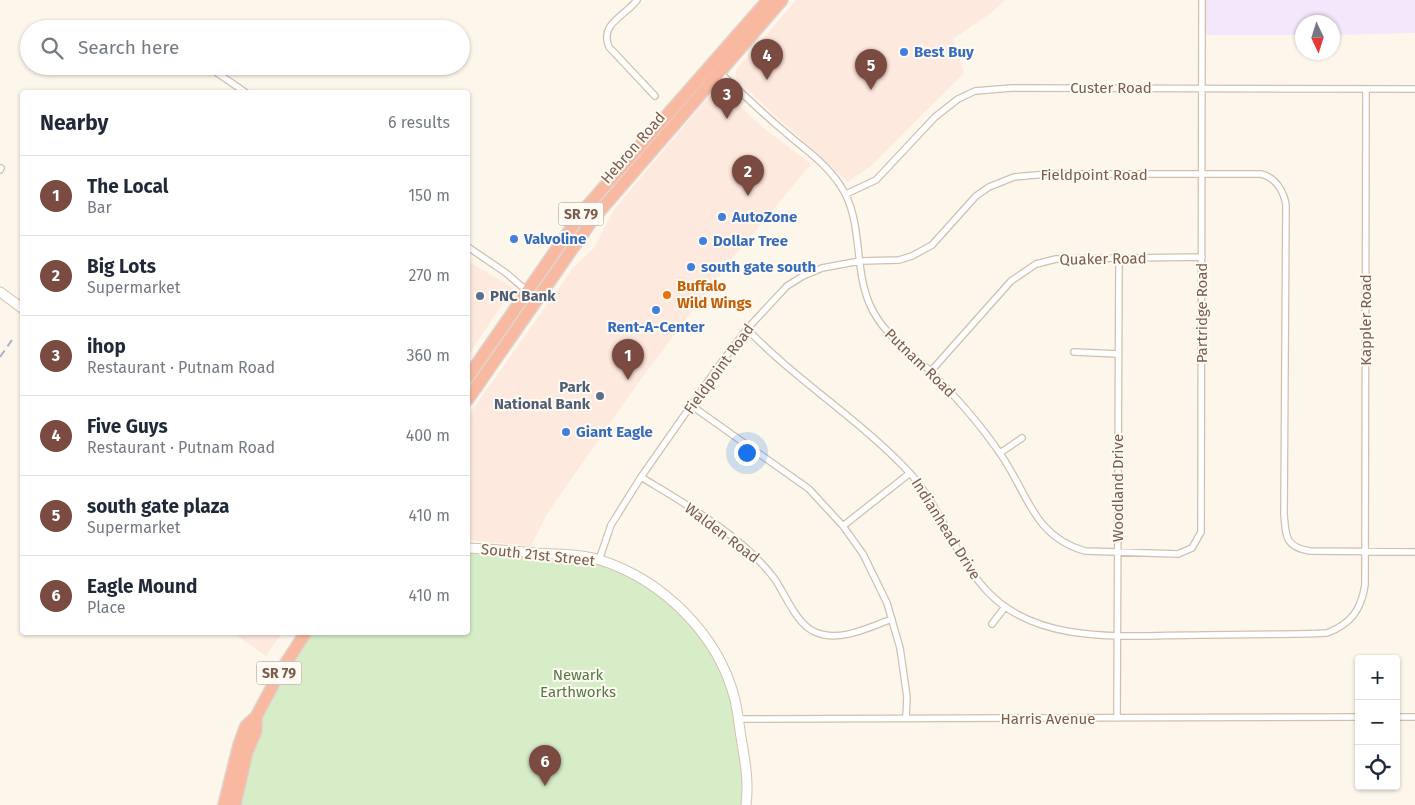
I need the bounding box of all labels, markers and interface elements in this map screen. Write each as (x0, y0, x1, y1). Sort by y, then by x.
north arrow (1295, 15, 1340, 60)
search box (20, 20, 470, 75)
icon: search (38, 34, 66, 62)
text: Search here (78, 36, 179, 59)
pin: 4 (751, 39, 783, 80)
place label: Best Buy (914, 43, 974, 61)
marker: Best Buy (898, 46, 910, 58)
pin: 5 (855, 49, 887, 90)
pin: 3 (711, 78, 743, 119)
street label: Custer Road (1070, 79, 1152, 97)
street label: Hebron Road (597, 109, 669, 187)
text: Nearby (40, 110, 108, 136)
text: 6 results (388, 113, 450, 132)
pin: 2 (732, 155, 764, 196)
street label: Fieldpoint Road (1040, 166, 1148, 184)
text: The Local (87, 175, 168, 198)
text: 1 (52, 186, 60, 205)
text: 150 m (408, 186, 450, 205)
text: Bar (87, 198, 112, 217)
road number: SR 79 (558, 202, 604, 225)
place label: AutoZone (731, 208, 797, 226)
marker: AutoZone (716, 211, 728, 223)
place label: Valvoline (523, 230, 586, 248)
place label: Dollar Tree (713, 232, 788, 250)
marker: Valvoline (508, 233, 520, 245)
marker: Dollar Tree (697, 235, 709, 247)
street label: Quaker Road (1059, 249, 1147, 269)
text: Big Lots (87, 255, 156, 278)
place label: south gate south (701, 258, 816, 276)
marker: south gate south (685, 261, 697, 273)
street label: Partridge Road (1193, 263, 1211, 363)
text: 2 (52, 266, 60, 285)
text: 270 m (408, 266, 450, 285)
street label: Kappler Road (1357, 274, 1375, 366)
place label: Buffalo Wild Wings (677, 277, 752, 312)
text: Supermarket (87, 278, 181, 297)
place label: PNC Bank (490, 287, 556, 305)
marker: Buffalo Wild Wings (661, 289, 673, 301)
marker: PNC Bank (474, 290, 486, 302)
marker: Rent-A-Center (650, 304, 662, 316)
place label: Rent-A-Center (608, 318, 705, 336)
street label: Fieldpoint Road (680, 320, 758, 418)
street label: Putnam Road (881, 325, 959, 401)
text: ihop (87, 335, 126, 358)
pin: 1 (612, 339, 644, 380)
text: 3 (52, 346, 60, 365)
text: 360 m (407, 346, 450, 365)
text: Restaurant · Putnam Road (87, 358, 275, 377)
place label: Park National Bank (494, 378, 591, 413)
marker: Park National Bank (594, 390, 606, 402)
text: Five Guys (87, 415, 168, 438)
place label: Giant Eagle (576, 423, 653, 441)
text: 4 (51, 426, 61, 445)
text: 400 m (406, 426, 450, 445)
marker: Giant Eagle (560, 426, 572, 438)
street label: Woodland Drive (1109, 434, 1127, 542)
text: Restaurant · Putnam Road (87, 438, 275, 457)
your location (734, 440, 760, 466)
street label: Indianhead Drive (908, 475, 984, 583)
text: south gate plaza (87, 495, 230, 518)
street label: Walden Road (681, 499, 763, 567)
text: 5 (52, 506, 60, 525)
text: 410 m (409, 506, 450, 525)
text: Supermarket (87, 518, 181, 537)
street label: South 21st Street (480, 540, 596, 570)
text: Eagle Mound (87, 575, 197, 598)
text: 6 (51, 586, 61, 605)
text: 410 m (409, 586, 450, 605)
text: Place (87, 598, 126, 617)
map controls (1355, 655, 1400, 790)
button: + (1355, 655, 1400, 700)
road number: SR 79 (256, 661, 302, 684)
park label: Newark Earthworks (540, 666, 616, 701)
button: − (1355, 700, 1400, 745)
street label: Harris Avenue (1001, 710, 1095, 728)
pin: 6 (529, 745, 561, 786)
button: locate (1355, 745, 1400, 790)

